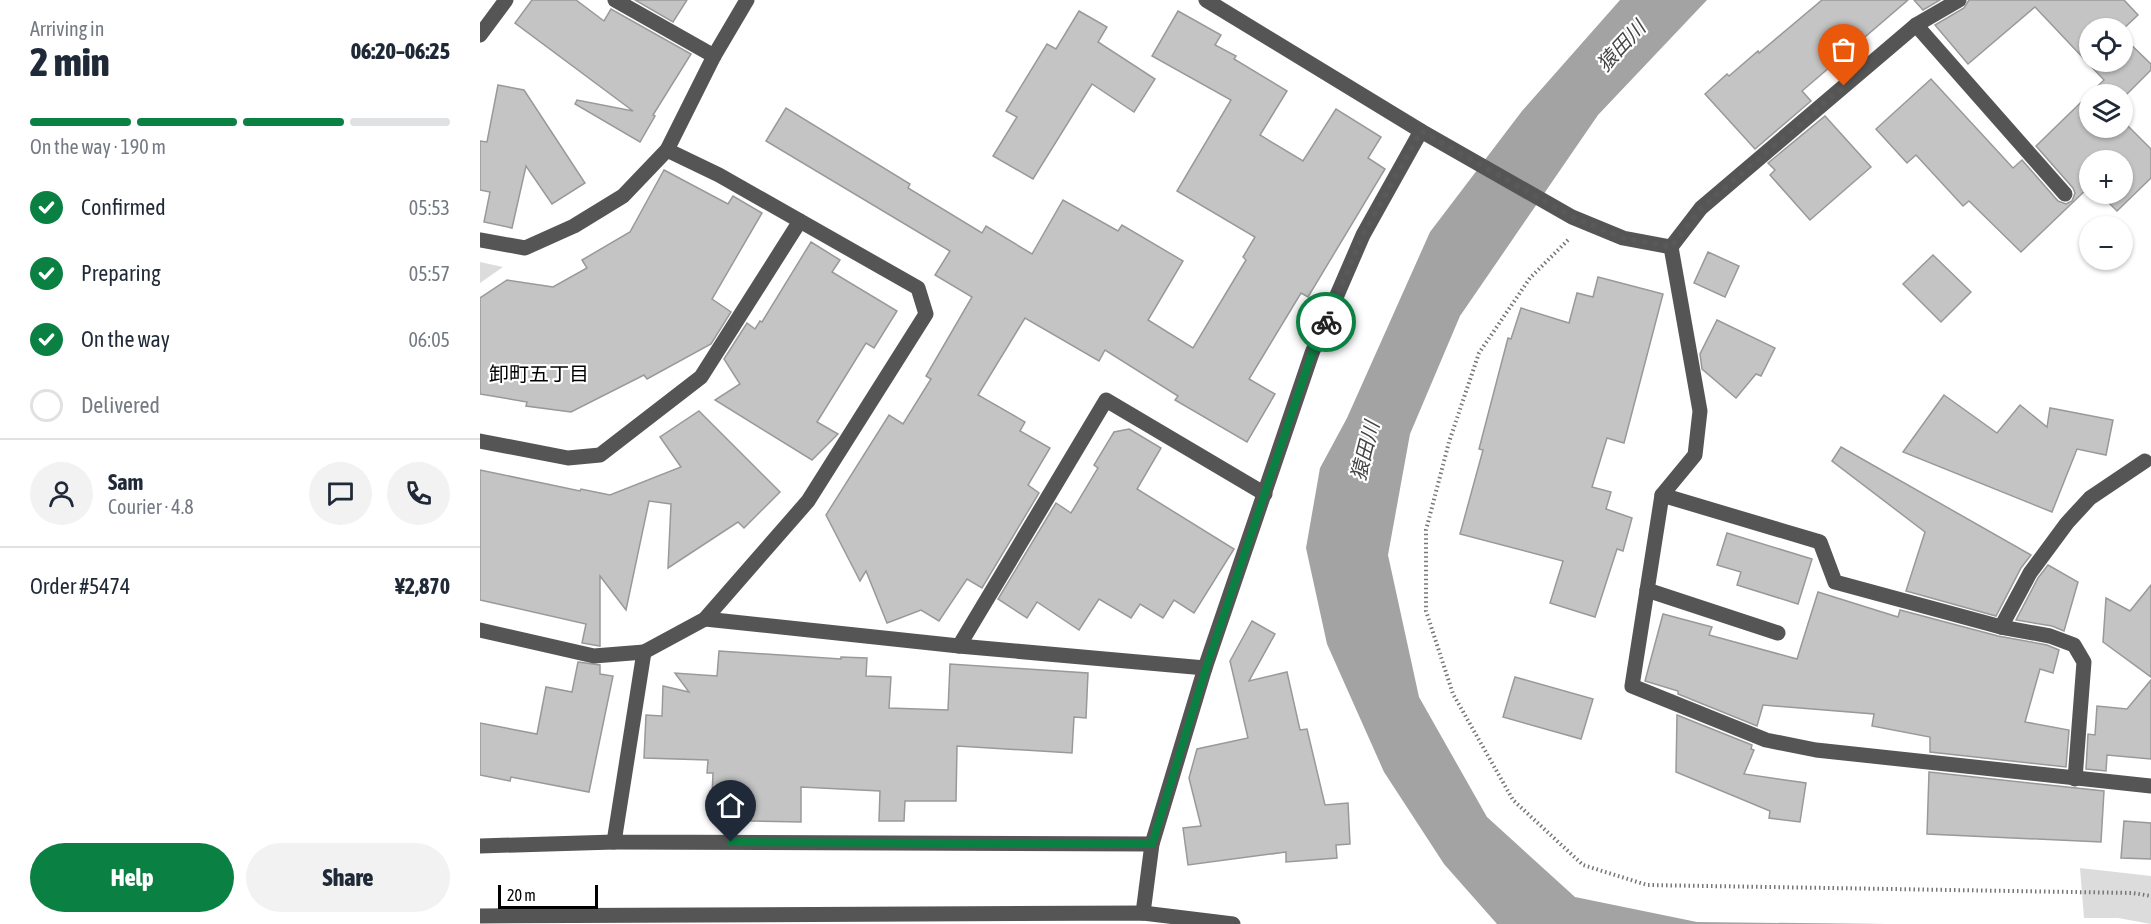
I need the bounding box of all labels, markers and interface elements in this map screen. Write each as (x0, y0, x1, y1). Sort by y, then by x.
water label: 猿田川 (1592, 14, 1651, 75)
text: Arriving in (30, 17, 104, 40)
map controls (2079, 18, 2133, 270)
button: locate (2079, 18, 2133, 72)
pin (1818, 24, 1869, 86)
icon: bag (1827, 33, 1860, 66)
text: 06:20–06:25 (351, 38, 450, 64)
text: 2 min (30, 40, 110, 84)
button: layers (2079, 84, 2133, 138)
text: On the way · 190 m (30, 135, 166, 158)
button: + (2079, 150, 2133, 204)
icon: check (30, 191, 63, 224)
text: Confirmed (81, 194, 166, 220)
text: 05:53 (409, 196, 450, 219)
button: − (2079, 216, 2133, 270)
icon: check (30, 257, 63, 290)
text: Preparing (81, 260, 161, 286)
text: 05:57 (409, 262, 450, 285)
courier (1296, 292, 1356, 352)
icon: bike (1310, 306, 1343, 339)
icon: check (30, 323, 63, 356)
text: On the way (81, 326, 170, 352)
text: 06:05 (408, 328, 450, 351)
district label: 卸町五丁目 (489, 362, 589, 385)
text: Delivered (81, 392, 160, 418)
water label: 猿田川 (1346, 417, 1383, 483)
button: person (30, 462, 93, 525)
button: chat (309, 462, 372, 525)
button: phone (387, 462, 450, 525)
text: Sam (108, 469, 143, 495)
text: Courier · 4.8 (108, 495, 194, 518)
text: Order #5474 (30, 573, 130, 599)
text: ¥2,870 (395, 573, 450, 599)
pin (705, 780, 756, 842)
icon: home (714, 789, 747, 822)
button: Help (30, 843, 234, 912)
button: Share (246, 843, 450, 912)
scale bar (498, 882, 598, 910)
text: 20 m (507, 886, 536, 904)

